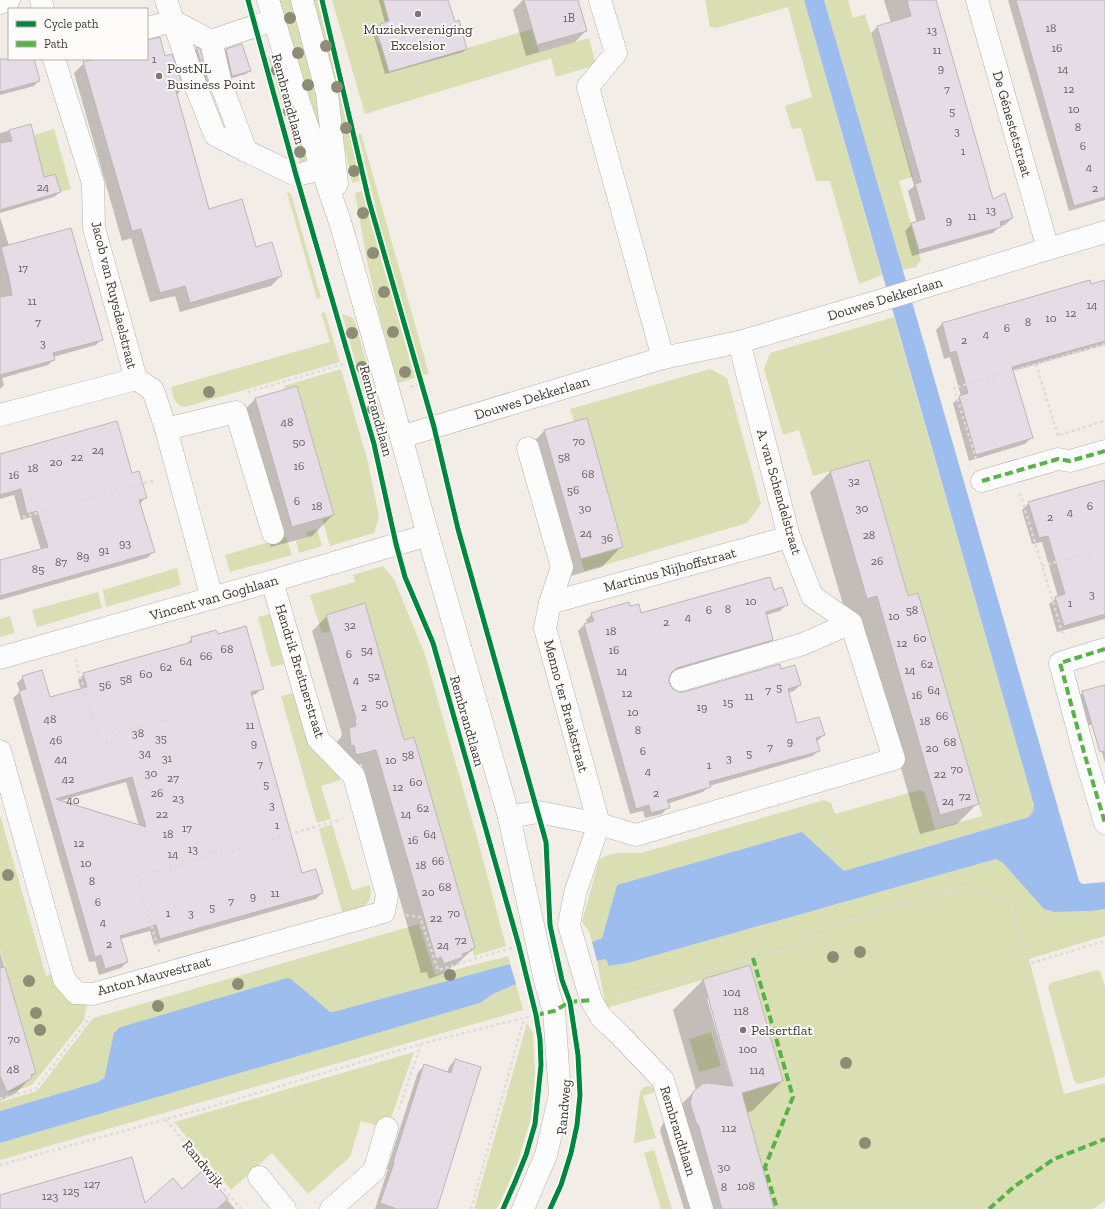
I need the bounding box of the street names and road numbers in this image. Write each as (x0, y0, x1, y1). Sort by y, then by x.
street label: Rembrandtlaan (268, 52, 308, 146)
street label: De Génestetstraat (989, 69, 1035, 180)
street label: Jacob van Ruysdaelstraat (87, 219, 141, 372)
street label: Douwes Dekkerlaan (825, 273, 945, 325)
street label: Rembrandtlaan (356, 364, 396, 458)
street label: Douwes Dekkerlaan (472, 372, 592, 424)
street label: A. van Schendelstraat (753, 427, 805, 558)
street label: Martinus Nijhoffstraat (602, 544, 739, 596)
street label: Vincent van Goghlaan (147, 572, 280, 625)
street label: Hendrik Breitnerstraat (272, 602, 329, 741)
street label: Menno ter Braakstraat (540, 638, 592, 775)
street label: Rembrandtlaan (446, 674, 488, 768)
street label: Anton Mauvestraat (95, 952, 213, 999)
street label: Randweg (553, 1078, 575, 1136)
street label: Rembrandtlaan (656, 1084, 700, 1178)
street label: Randwijk (178, 1137, 228, 1192)

